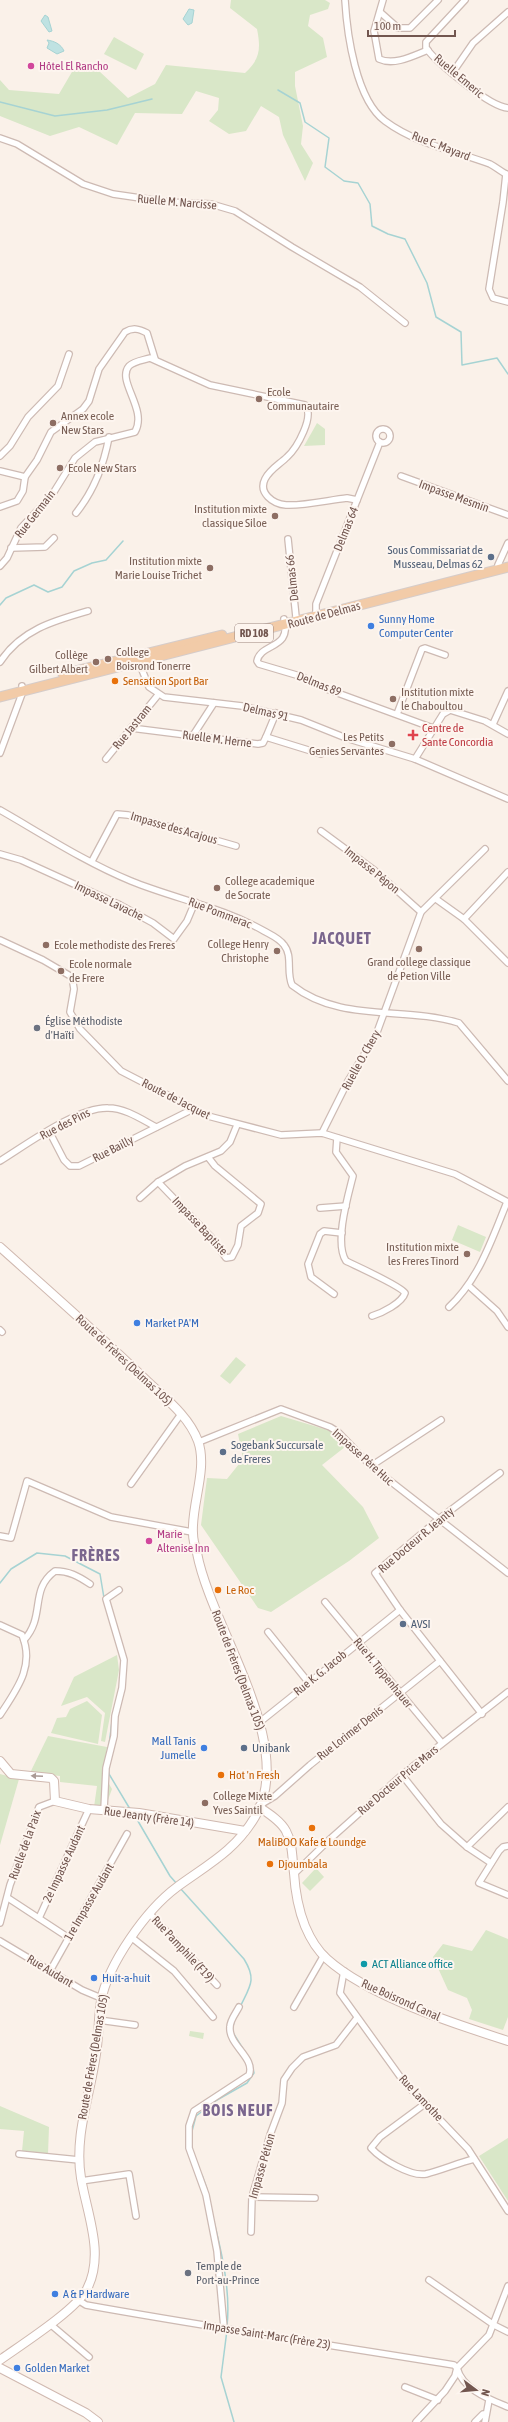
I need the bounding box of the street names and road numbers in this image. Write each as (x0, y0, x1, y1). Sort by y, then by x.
street label: Ruelle Emeric (431, 51, 487, 101)
street label: Rue C. Mayard (410, 128, 472, 164)
street label: Ruelle M. Narcisse (137, 192, 217, 212)
street label: Impasse Mesmin (417, 477, 491, 515)
street label: Rue Germain (12, 487, 58, 541)
street label: Delmas 64 (331, 504, 361, 553)
street label: Delmas 66 (283, 554, 301, 602)
street label: Route de Delmas (286, 599, 362, 631)
road number: RD 108 (235, 624, 273, 642)
street label: Delmas 89 (295, 669, 344, 699)
street label: Delmas 91 (242, 700, 291, 724)
street label: Rue Jastram (110, 702, 154, 752)
street label: Ruelle M. Herne (182, 728, 252, 750)
street label: Impasse des Acajous (129, 809, 219, 847)
street label: Impasse Pépon (342, 844, 402, 896)
street label: Impasse Lavache (72, 878, 146, 924)
street label: Rue Pommerac (187, 895, 254, 932)
street label: Ruelle O. Chery (339, 1028, 383, 1092)
street label: Route de Jacquet (139, 1076, 213, 1122)
street label: Rue des Pins (38, 1105, 92, 1143)
street label: Rue Bailly (90, 1133, 136, 1165)
street label: Impasse Baptiste (169, 1194, 231, 1258)
street label: Route de Frères (Delmas 105) (73, 1311, 175, 1409)
street label: Impasse Pére Huc (329, 1426, 397, 1489)
street label: Rue Docteur R. Jeanty (375, 1504, 457, 1576)
street label: Route de Frères (Delmas 105) (209, 1608, 267, 1732)
street label: Rue H. Tippenhauer (350, 1635, 416, 1711)
street label: Rue K. G. Jacob (291, 1647, 349, 1699)
street label: Rue Lorimer Denis (314, 1703, 386, 1763)
street label: Rue Docteur Price Mars (355, 1742, 441, 1818)
street label: Rue Jeanty (Frère 14) (103, 1804, 195, 1830)
street label: Ruelle de la Paix (6, 1808, 44, 1882)
street label: 2e Impasse Audant (40, 1823, 88, 1905)
street label: 1re Impasse Audant (61, 1860, 117, 1943)
street label: Rue Pamphile (F19) (149, 1913, 217, 1985)
street label: Rue Audant (24, 1952, 76, 1990)
street label: Rue Boisrond Canal (359, 1976, 443, 2024)
street label: Route de Frères (Delmas 105) (75, 1993, 111, 2121)
street label: Rue Lamothe (396, 2072, 446, 2124)
street label: Impasse Pétion (246, 2132, 278, 2200)
street label: Impasse Saint-Marc (Frère 23) (202, 2318, 332, 2352)

